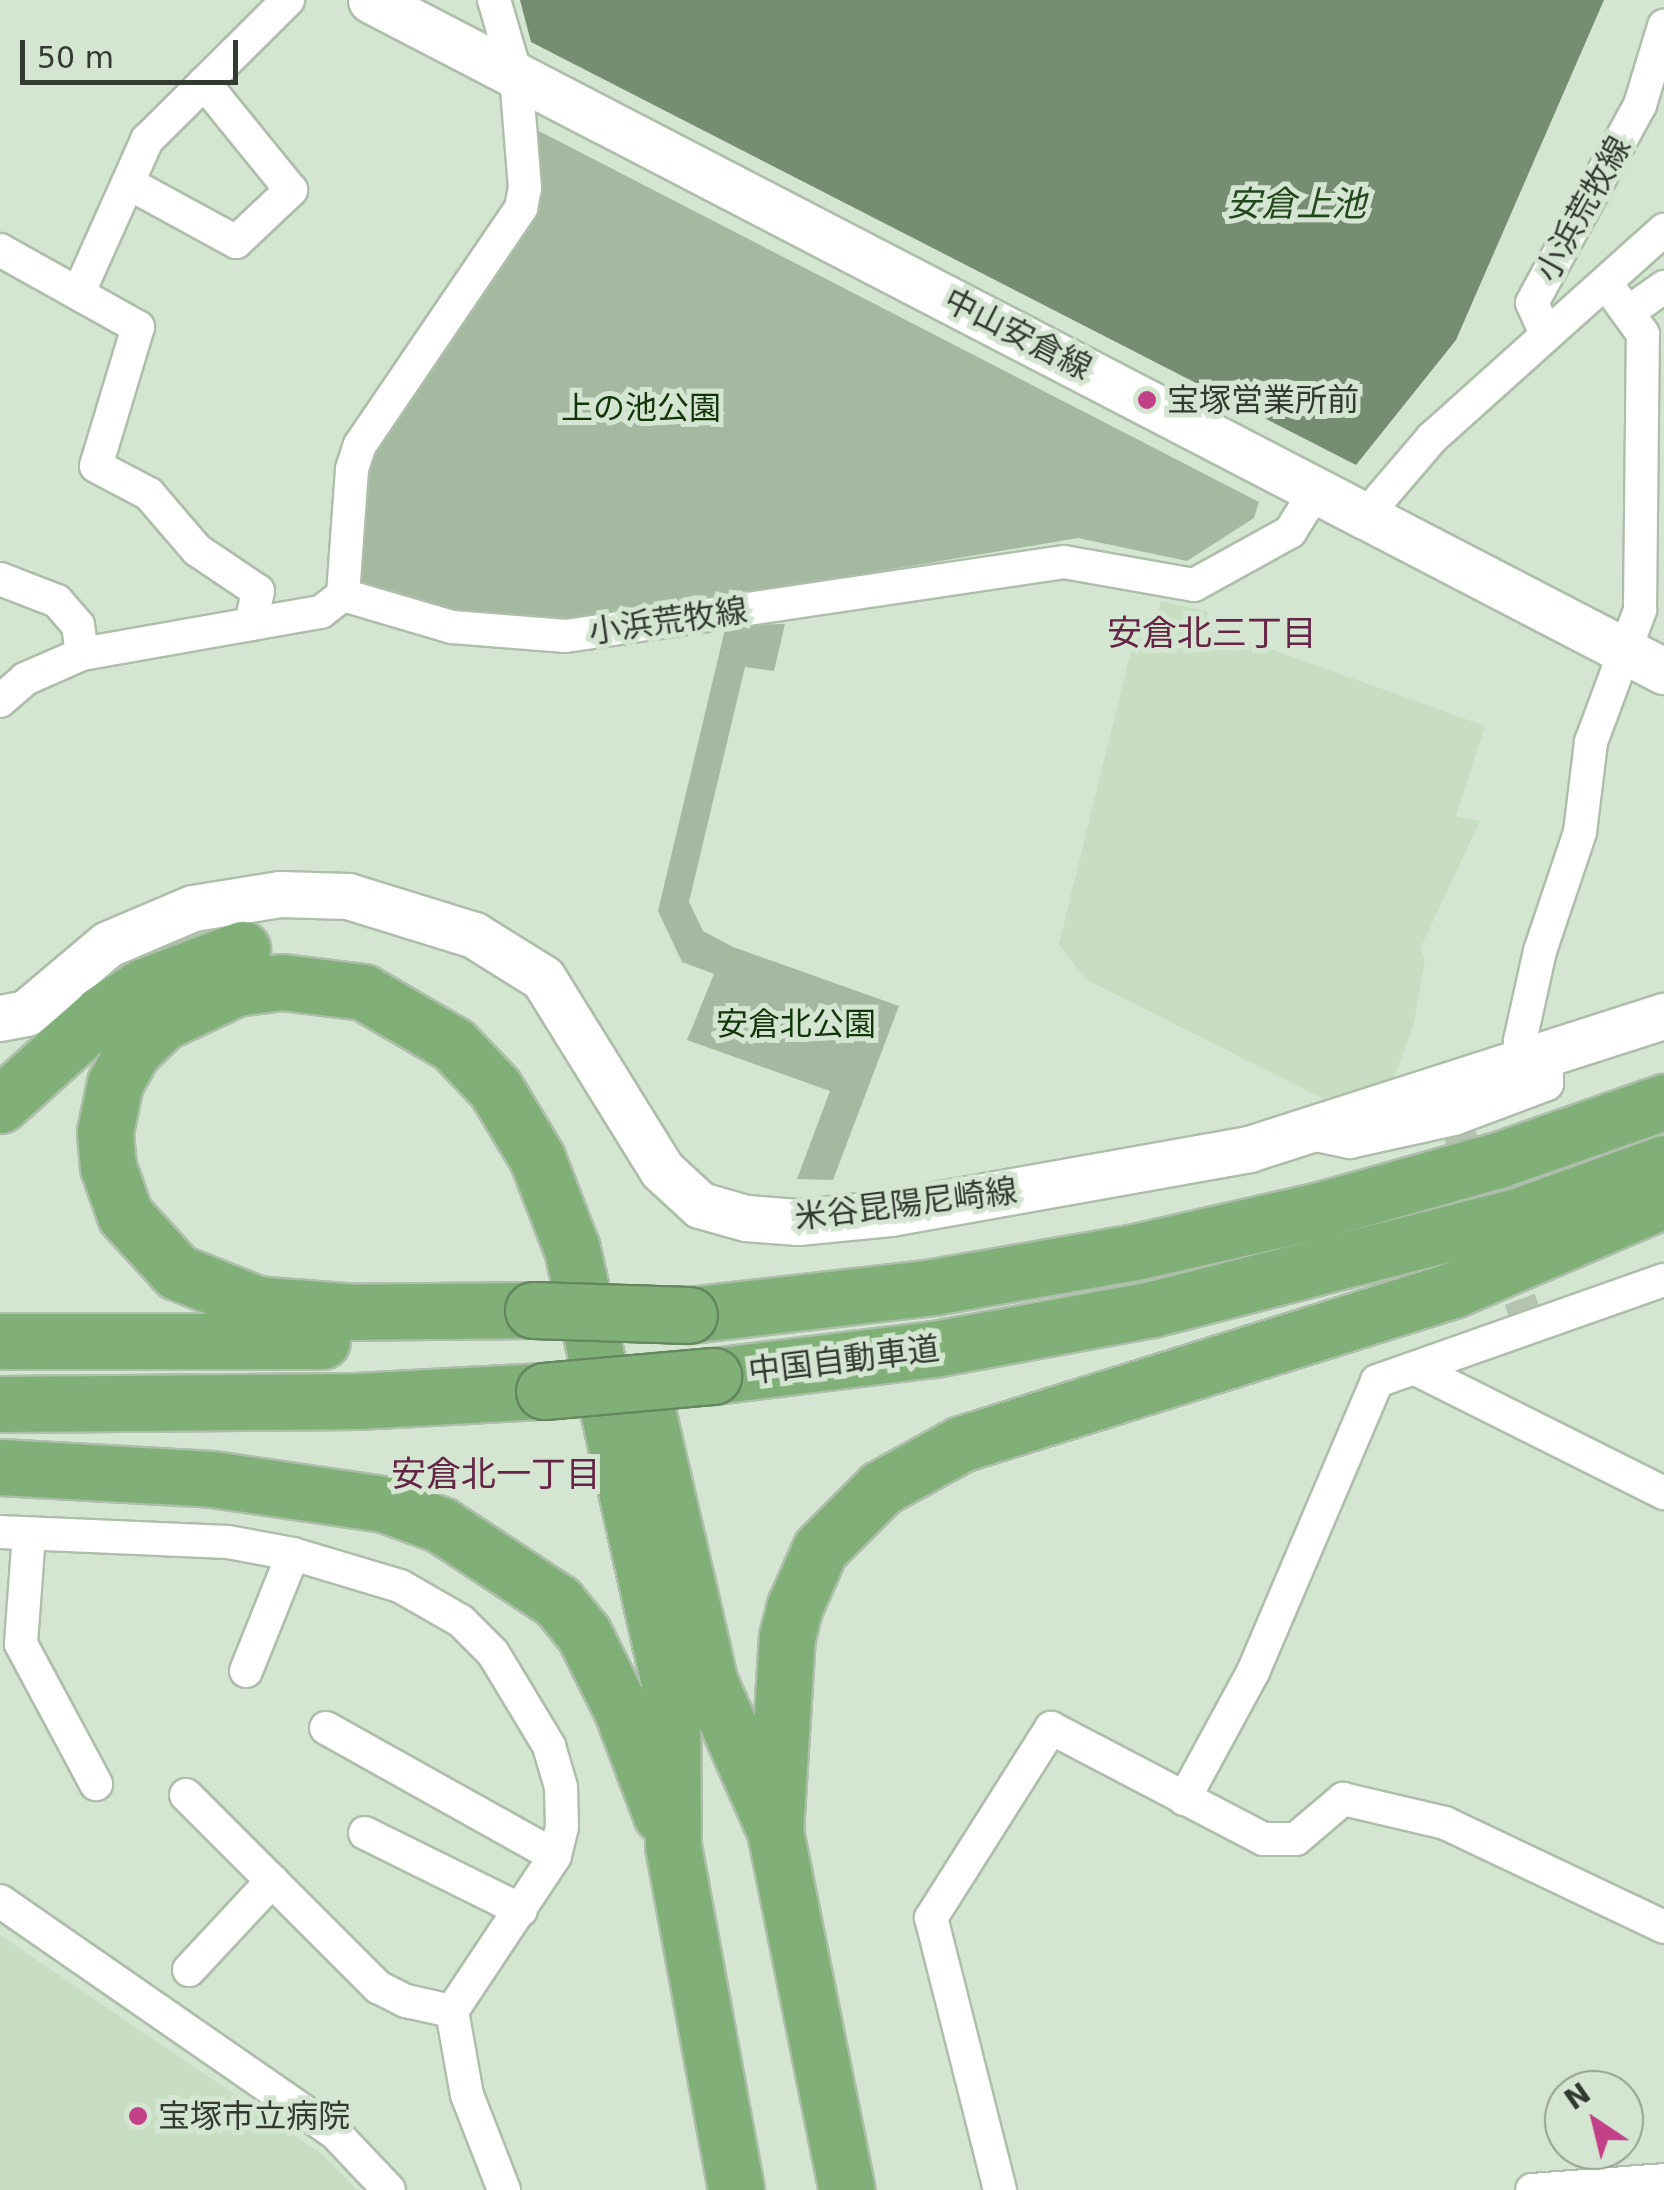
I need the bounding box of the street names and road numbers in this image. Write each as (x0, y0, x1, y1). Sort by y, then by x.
street label: 小浜荒牧線 (1527, 130, 1639, 288)
street label: 中山安倉線 (938, 281, 1098, 387)
street label: 小浜荒牧線 (586, 591, 750, 651)
street label: 米谷昆陽尼崎線 (792, 1171, 1020, 1237)
street label: 中国自動車道 (746, 1329, 942, 1391)

